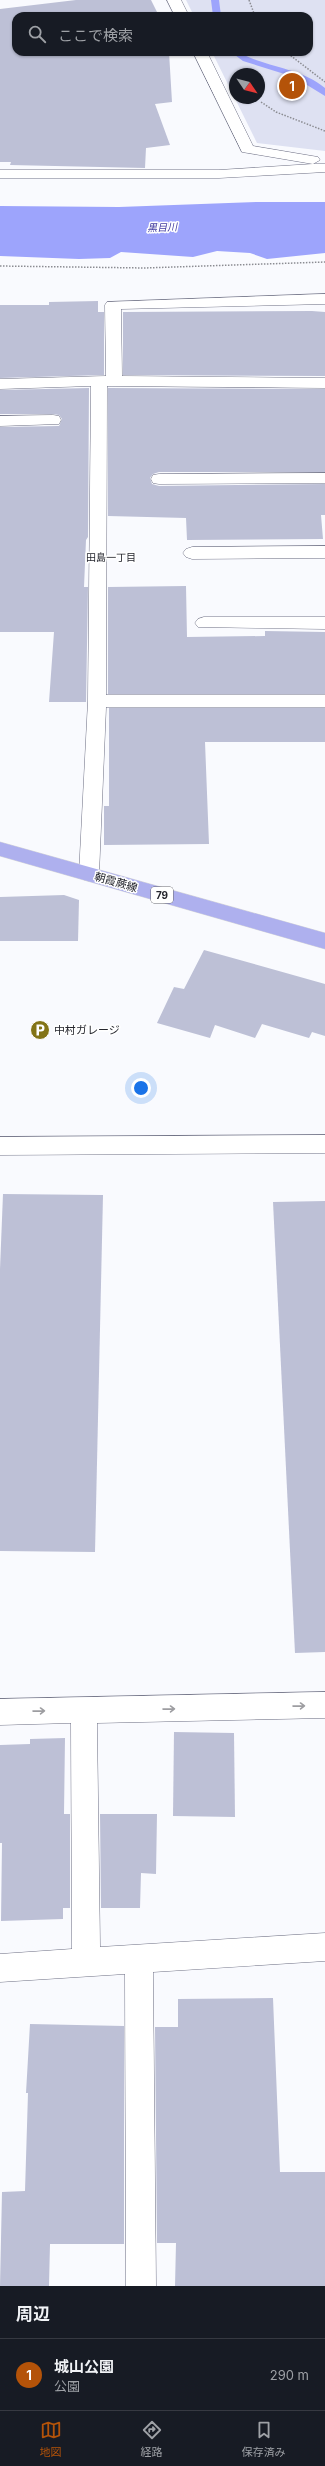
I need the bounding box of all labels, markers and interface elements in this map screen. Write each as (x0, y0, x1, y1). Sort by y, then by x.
search box (12, 12, 313, 56)
icon: search (26, 23, 48, 45)
text: ここで検索 (58, 26, 133, 45)
north arrow (229, 68, 265, 104)
pin: 1 (279, 71, 305, 101)
water label: 黒目川 (147, 220, 178, 234)
district label: 田島一丁目 (86, 551, 136, 563)
street label: 朝霞蕨線 (93, 869, 139, 895)
road number: 79 (151, 887, 173, 903)
parking icon: 中村ガレージ (29, 1019, 51, 1041)
place label: 中村ガレージ (54, 1023, 120, 1037)
your location (131, 1078, 151, 1098)
one-way arrow (292, 1702, 305, 1710)
one-way arrow (162, 1705, 175, 1712)
one-way arrow (32, 1707, 45, 1715)
text: 周辺 (16, 2304, 50, 2324)
text: 城山公園 (54, 2357, 114, 2376)
text: 1 (26, 2367, 32, 2383)
text: 290 m (270, 2367, 309, 2383)
text: 公園 (54, 2378, 80, 2394)
tab: 地図 (40, 2419, 62, 2459)
tab: 経路 (141, 2419, 163, 2459)
tab: 保存済み (242, 2419, 286, 2459)

